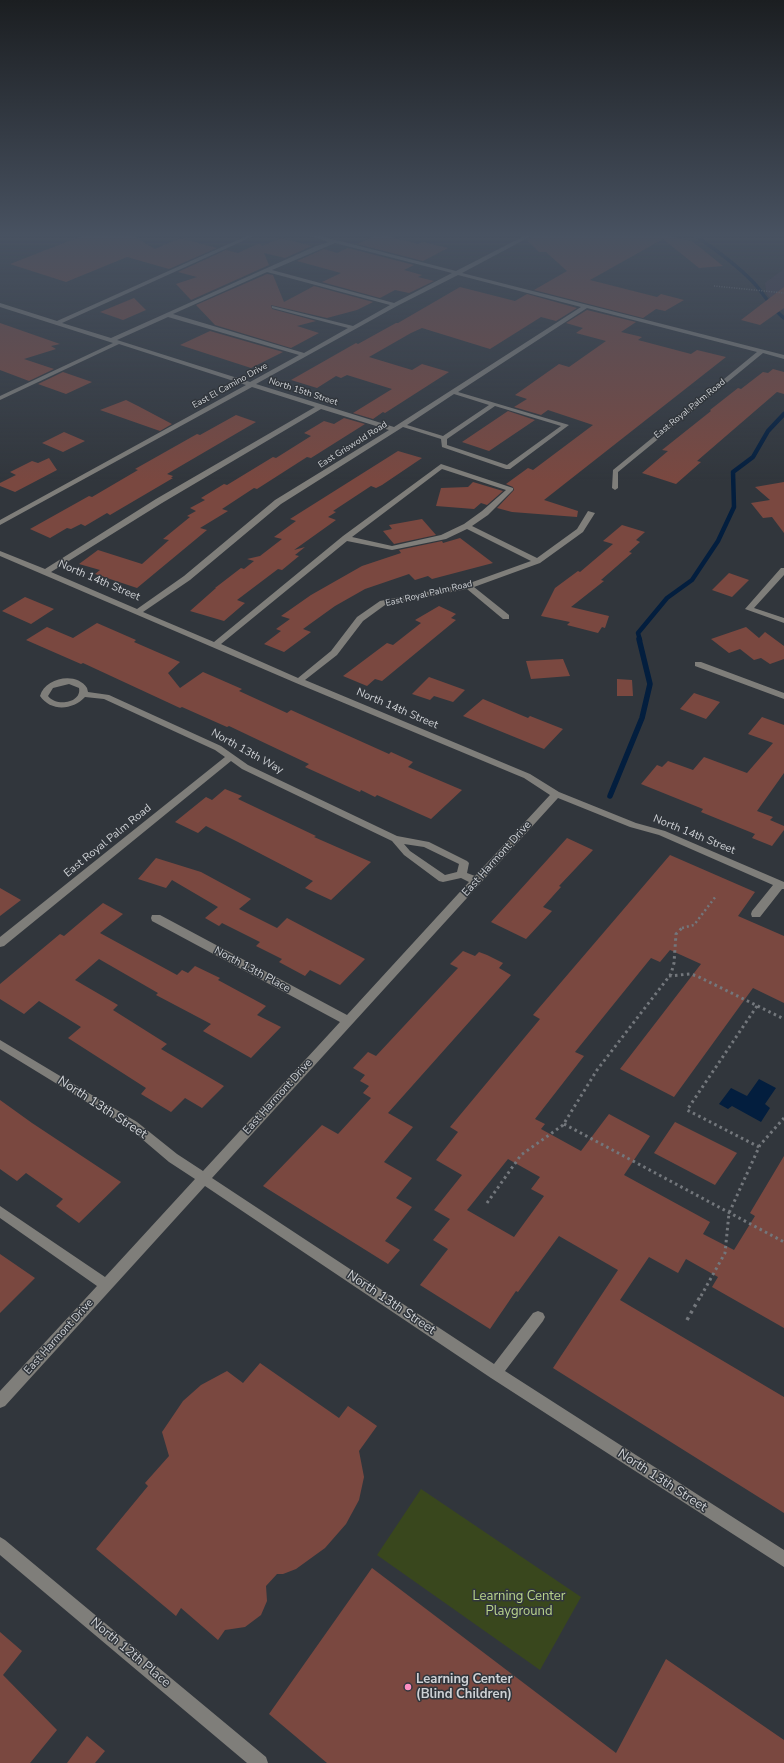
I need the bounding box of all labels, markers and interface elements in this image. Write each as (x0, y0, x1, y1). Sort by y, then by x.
street label: East El Camino Drive (191, 361, 269, 411)
street label: North 15th Street (267, 376, 339, 408)
street label: East Royal Palm Road (652, 377, 728, 441)
street label: East Griswold Road (316, 419, 390, 471)
street label: North 14th Street (56, 558, 142, 604)
street label: East Royal Palm Road (385, 579, 473, 609)
street label: North 14th Street (354, 686, 440, 732)
street label: North 13th Way (209, 727, 285, 777)
street label: East Royal Palm Road (62, 802, 154, 880)
street label: North 14th Street (651, 812, 737, 858)
street label: East Harmont Drive (460, 819, 534, 899)
street label: North 13th Place (212, 944, 292, 996)
street label: East Harmont Drive (241, 1057, 315, 1137)
street label: North 13th Street (54, 1073, 150, 1143)
street label: North 13th Street (344, 1268, 438, 1338)
street label: East Harmont Drive (22, 1297, 96, 1377)
street label: North 13th Street (614, 1446, 710, 1516)
park label: Learning Center Playground (473, 1589, 565, 1620)
street label: North 12th Place (87, 1615, 173, 1691)
place label: Learning Center (Blind Children) (416, 1672, 512, 1703)
marker: Learning Center (Blind Children) (403, 1682, 413, 1692)

